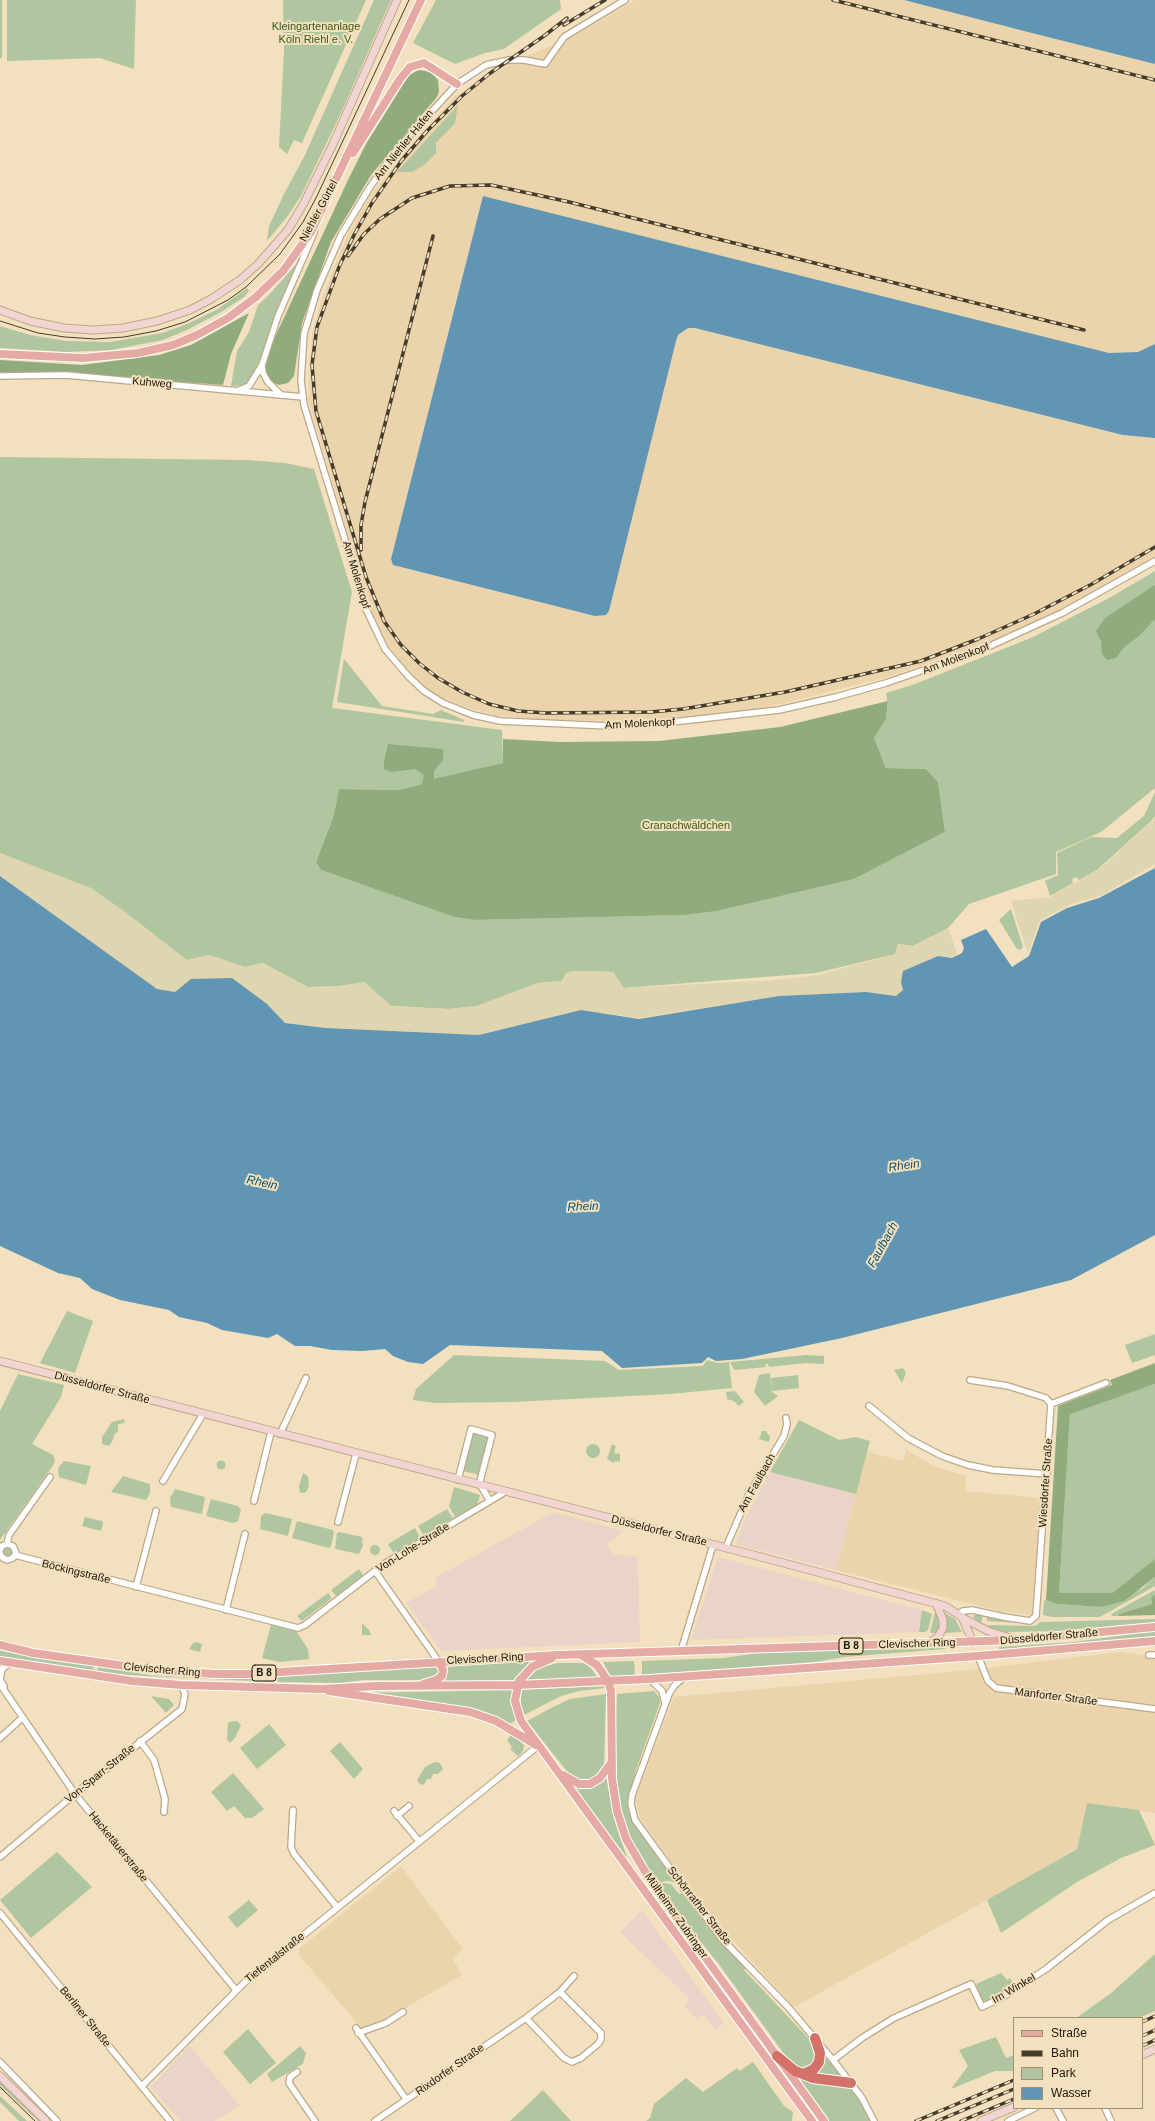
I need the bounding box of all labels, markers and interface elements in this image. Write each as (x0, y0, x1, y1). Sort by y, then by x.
park label: Kleingartenanlage Köln Riehl e. V. (272, 20, 360, 46)
street label: Am Niehler Hafen (372, 107, 436, 183)
street label: Niehler Gürtel (297, 178, 341, 244)
street label: Kuhweg (132, 375, 172, 391)
street label: Am Molenkopf (339, 539, 373, 611)
street label: Am Molenkopf (921, 640, 991, 678)
street label: Am Molenkopf (605, 716, 675, 732)
park label: Cranachwäldchen (642, 819, 730, 833)
water label: Rhein (887, 1157, 921, 1175)
water label: Rhein (245, 1173, 279, 1193)
water label: Rhein (567, 1199, 599, 1215)
water label: Faulbach (865, 1220, 901, 1270)
street label: Düsseldorfer Straße (53, 1369, 151, 1407)
street label: Wiesdorfer Straße (1036, 1438, 1056, 1528)
street label: Am Faulbach (736, 1451, 778, 1515)
street label: Düsseldorfer Straße (610, 1513, 708, 1549)
street label: Von-Lohe-Straße (374, 1520, 452, 1576)
street label: Böckingstraße (40, 1557, 112, 1587)
street label: Düsseldorfer Straße (999, 1626, 1099, 1648)
street label: Clevischer Ring (878, 1636, 956, 1652)
road number: B 8 (839, 1638, 863, 1654)
street label: Clevischer Ring (446, 1650, 524, 1668)
street label: Clevischer Ring (123, 1660, 201, 1680)
road number: B 8 (252, 1665, 276, 1681)
street label: Manforter Straße (1014, 1685, 1098, 1709)
street label: Von-Sparr-Straße (62, 1742, 138, 1806)
street label: Hacketäuerstraße (85, 1809, 151, 1885)
street label: Schönrather Straße (664, 1864, 734, 1948)
street label: Mülheimer Zubringer (641, 1871, 711, 1961)
street label: Tiefentalstraße (242, 1930, 308, 1986)
street label: Im Winkel (990, 1971, 1038, 2007)
street label: Berliner Straße (57, 1984, 113, 2050)
legend (1013, 2017, 1143, 2109)
text: Straße (1051, 2026, 1087, 2040)
street label: Rixdorfer Straße (413, 2041, 487, 2099)
text: Bahn (1051, 2046, 1079, 2060)
text: Park (1051, 2066, 1076, 2080)
text: Wasser (1051, 2086, 1091, 2100)

